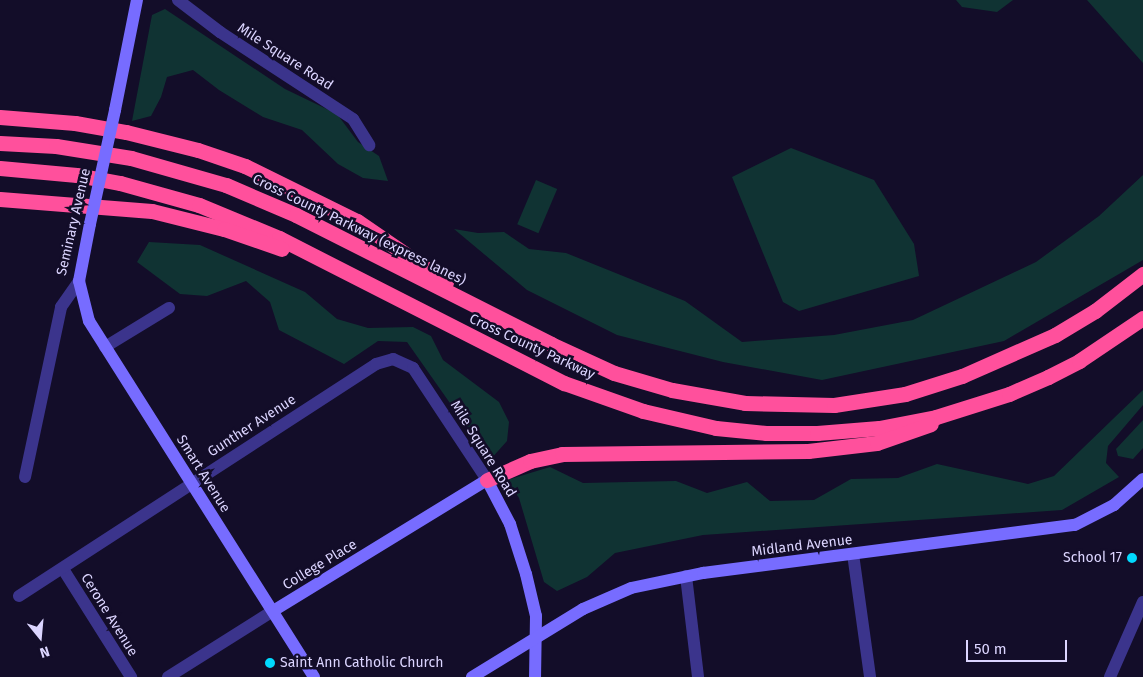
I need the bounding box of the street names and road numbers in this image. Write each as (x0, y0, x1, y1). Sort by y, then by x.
street label: Mile Square Road (234, 20, 336, 94)
street label: Seminary Avenue (53, 167, 95, 277)
street label: Cross County Parkway (express lanes) (249, 171, 469, 289)
street label: Cross County Parkway (466, 310, 598, 384)
street label: Gunther Avenue (205, 391, 299, 461)
street label: Mile Square Road (447, 398, 519, 500)
street label: Smart Avenue (173, 432, 233, 516)
street label: Midland Avenue (751, 531, 853, 561)
street label: College Place (280, 536, 360, 594)
street label: Cerone Avenue (77, 571, 141, 659)

